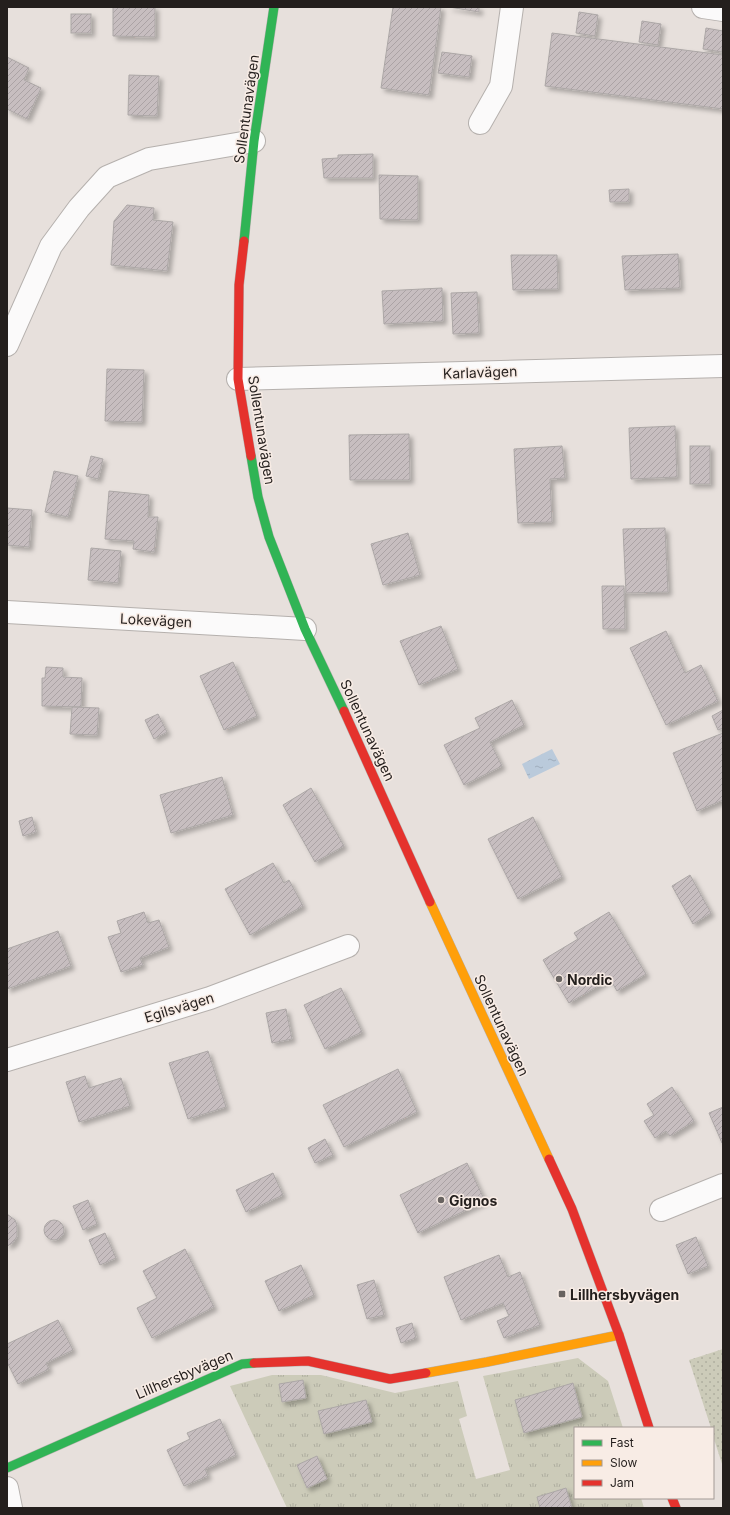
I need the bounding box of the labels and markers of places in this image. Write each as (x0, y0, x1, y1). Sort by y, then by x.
place label: Nordic (567, 971, 612, 988)
marker: Nordic (554, 974, 564, 984)
place label: Gignos (449, 1192, 497, 1209)
marker: Gignos (436, 1195, 446, 1205)
place label: Lillhersbyvägen (570, 1286, 679, 1303)
marker: Lillhersbyvägen (557, 1289, 567, 1299)

